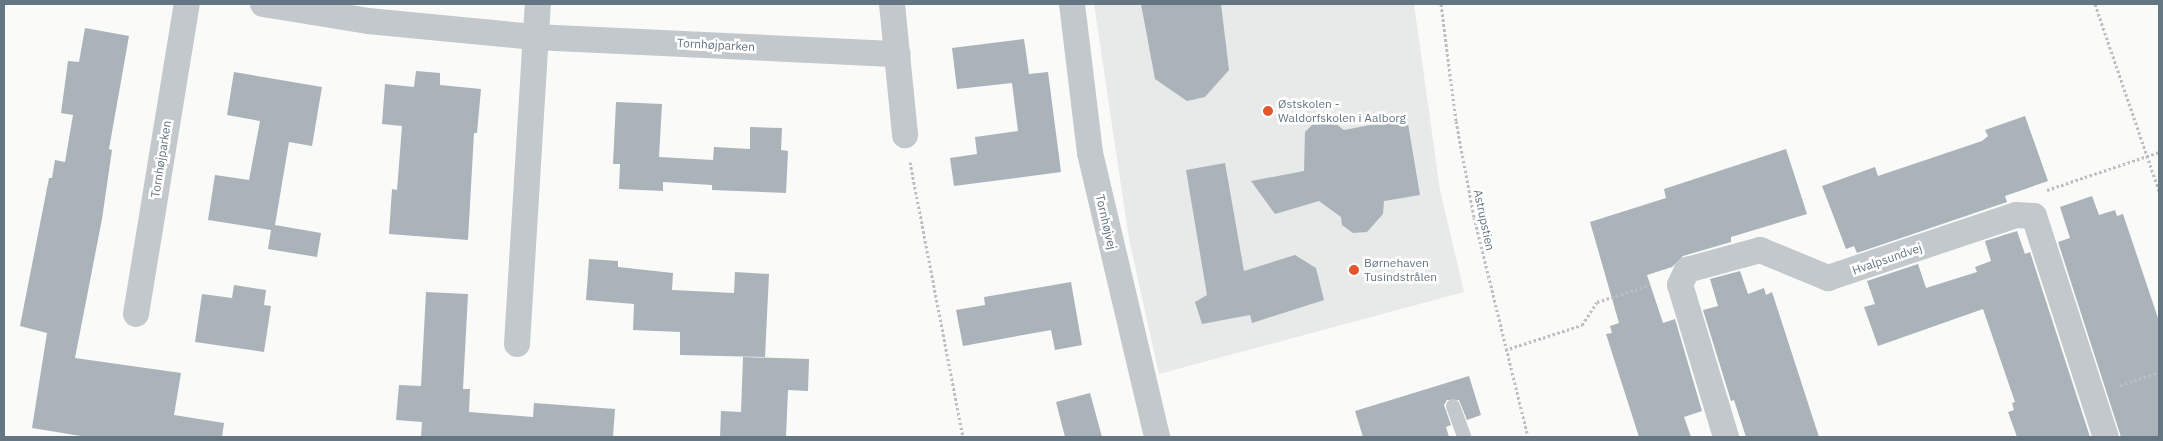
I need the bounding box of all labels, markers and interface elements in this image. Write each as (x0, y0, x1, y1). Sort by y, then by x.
street label: Tornhøjparken (677, 36, 755, 54)
place label: Østskolen - Waldorfskolen i Aalborg (1278, 97, 1406, 125)
marker: Østskolen - Waldorfskolen i Aalborg (1262, 105, 1274, 117)
street label: Tornhøjparken (148, 119, 174, 199)
street label: Astrupstien (1470, 188, 1498, 252)
street label: Tornhøjvej (1093, 193, 1119, 251)
street label: Hvalpsundvej (1850, 240, 1924, 278)
place label: Børnehaven Tusindstrålen (1364, 256, 1437, 284)
marker: Børnehaven Tusindstrålen (1348, 264, 1360, 276)

